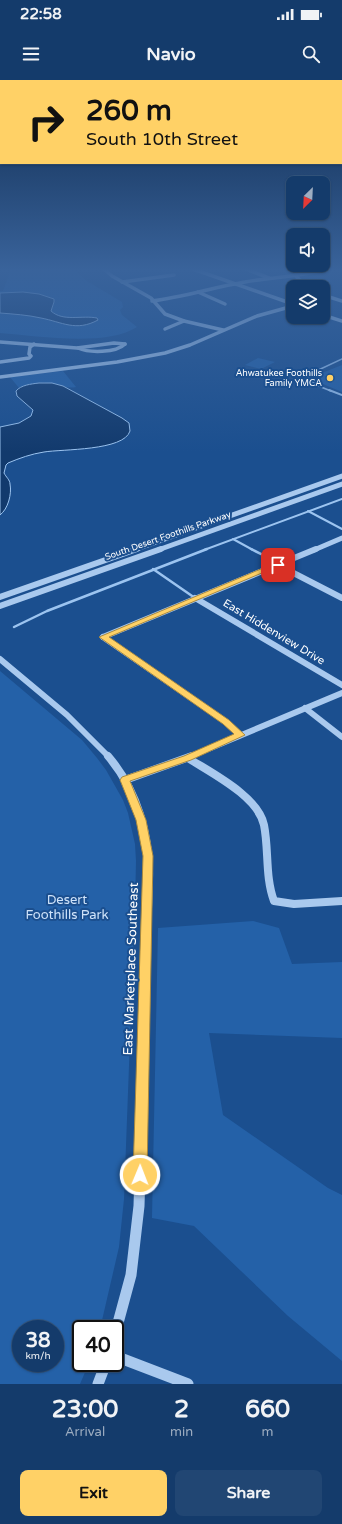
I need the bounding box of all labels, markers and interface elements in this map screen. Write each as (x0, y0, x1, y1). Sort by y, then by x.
text: 22:58 (20, 5, 62, 23)
icon: menu (20, 43, 42, 65)
text: Navio (146, 43, 196, 65)
icon: search (300, 43, 322, 65)
text: 260 m (86, 94, 172, 128)
icon: right (20, 96, 72, 148)
text: South 10th Street (86, 128, 238, 150)
north arrow (286, 176, 330, 220)
map controls (286, 176, 330, 324)
button: sound (286, 228, 330, 272)
button: layers (286, 280, 330, 324)
place label: Ahwatukee Foothills Family YMCA (236, 368, 322, 389)
marker: Ahwatukee Foothills Family YMCA (325, 373, 335, 383)
street label: South Desert Foothills Parkway (104, 509, 233, 563)
pin (261, 548, 295, 582)
icon: arrive (267, 554, 289, 576)
street label: East Hiddenview Drive (221, 596, 327, 668)
street label: East Marketplace Southeast (120, 882, 142, 1056)
park label: Desert Foothills Park (25, 892, 109, 923)
position arrow (119, 1154, 161, 1196)
speed limit sign: 40 (72, 1320, 124, 1372)
text: 38 (25, 1329, 51, 1353)
text: km/h (25, 1350, 51, 1362)
text: 23:00 (52, 1395, 118, 1424)
text: 2 (174, 1395, 189, 1424)
text: 660 (245, 1395, 290, 1424)
text: Arrival (65, 1424, 105, 1440)
text: min (170, 1424, 193, 1440)
text: m (262, 1424, 274, 1440)
button: Exit (20, 1470, 167, 1516)
button: Share (175, 1470, 322, 1516)

